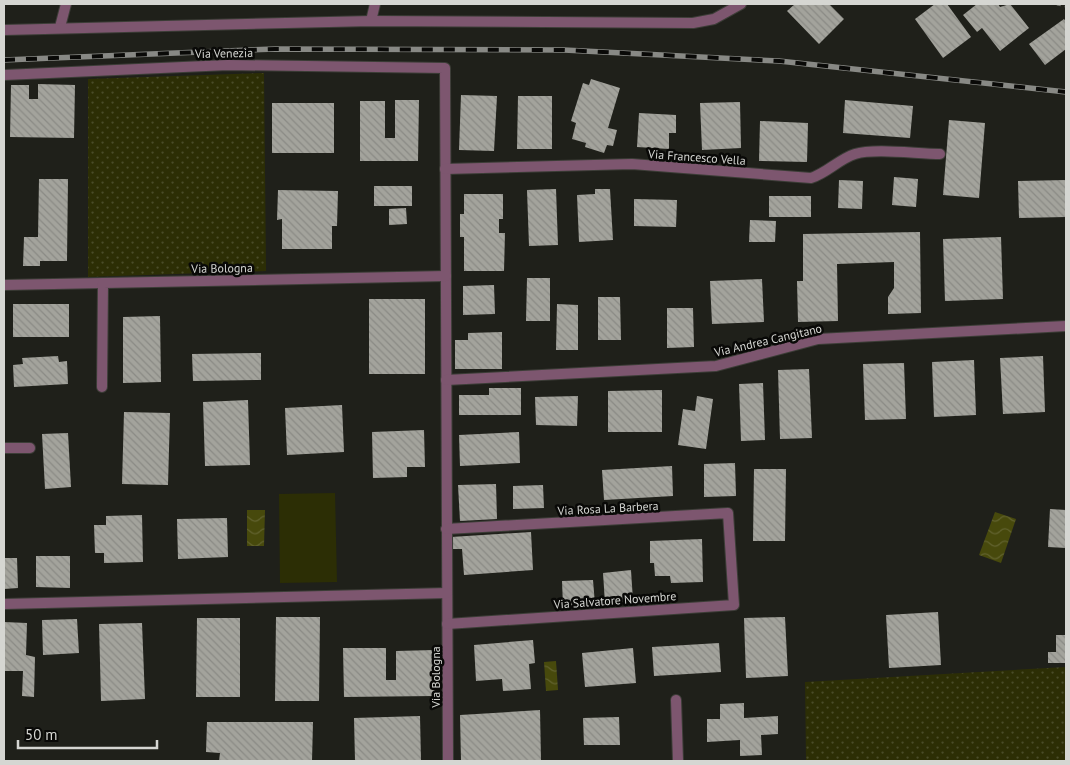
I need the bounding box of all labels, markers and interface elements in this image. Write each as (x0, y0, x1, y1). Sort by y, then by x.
street label: Via Venezia (194, 45, 253, 61)
street label: Via Francesco Vella (647, 146, 746, 168)
street label: Via Bologna (190, 260, 253, 276)
street label: Via Andrea Cangitano (712, 320, 823, 360)
street label: Via Rosa La Barbera (556, 498, 659, 518)
street label: Via Salvatore Novembre (552, 588, 677, 612)
street label: Via Bologna (428, 646, 443, 709)
scale bar (18, 718, 156, 750)
text: 50 m (25, 725, 58, 744)

